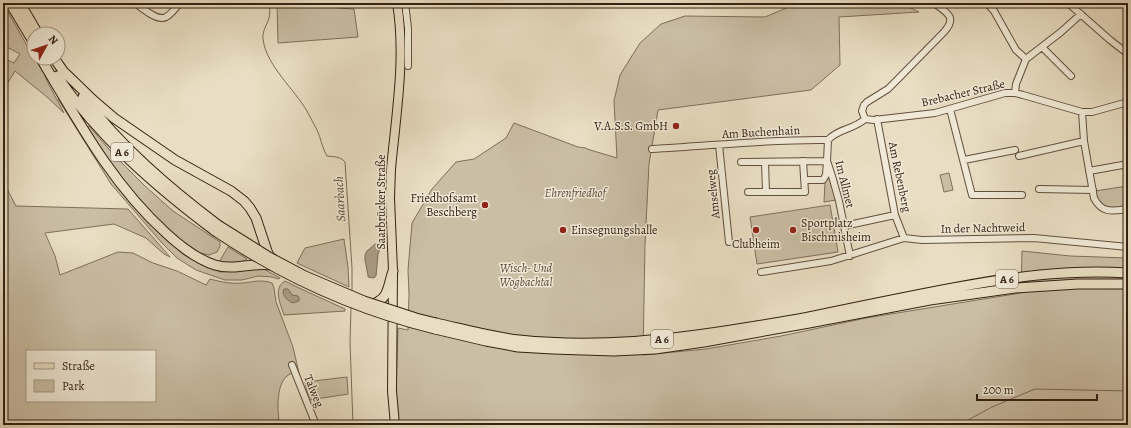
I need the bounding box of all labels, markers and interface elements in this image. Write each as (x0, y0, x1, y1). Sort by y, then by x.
north arrow (26, 26, 66, 66)
text: N (45, 32, 62, 48)
street label: Brebacher Straße (920, 76, 1006, 110)
place label: V.A.S.S. GmbH (593, 118, 668, 134)
marker: V.A.S.S. GmbH (671, 121, 681, 131)
street label: Am Buchenhain (721, 122, 801, 142)
street label: Am Rebenberg (885, 139, 915, 214)
road number: A 6 (111, 143, 133, 161)
street label: Saarbrücker Straße (373, 154, 389, 250)
street label: Im Allmet (831, 159, 859, 210)
street label: Amselweg (702, 169, 724, 220)
water label: Saarbach (330, 176, 349, 222)
park label: Ehrenfriedhof (544, 185, 608, 201)
place label: Friedhofsamt Beschberg (411, 190, 477, 220)
marker: Friedhofsamt Beschberg (480, 200, 490, 210)
place label: Sportplatz Bischmisheim (801, 215, 871, 245)
street label: In der Nachtweid (940, 219, 1026, 237)
place label: Einsegnungshalle (571, 222, 658, 238)
marker: Einsegnungshalle (558, 225, 568, 235)
marker: Clubheim (751, 225, 761, 235)
marker: Sportplatz Bischmisheim (788, 225, 798, 235)
place label: Clubheim (732, 236, 780, 252)
park label: Wisch- Und Wogbachtal (500, 260, 553, 290)
road number: A 6 (996, 270, 1018, 288)
road number: A 6 (651, 330, 673, 348)
legend (26, 350, 156, 402)
text: Straße (62, 358, 95, 374)
street label: Talweg (300, 372, 328, 410)
scale bar (977, 376, 1097, 402)
text: Park (62, 378, 85, 394)
text: 200 m (983, 382, 1014, 398)

